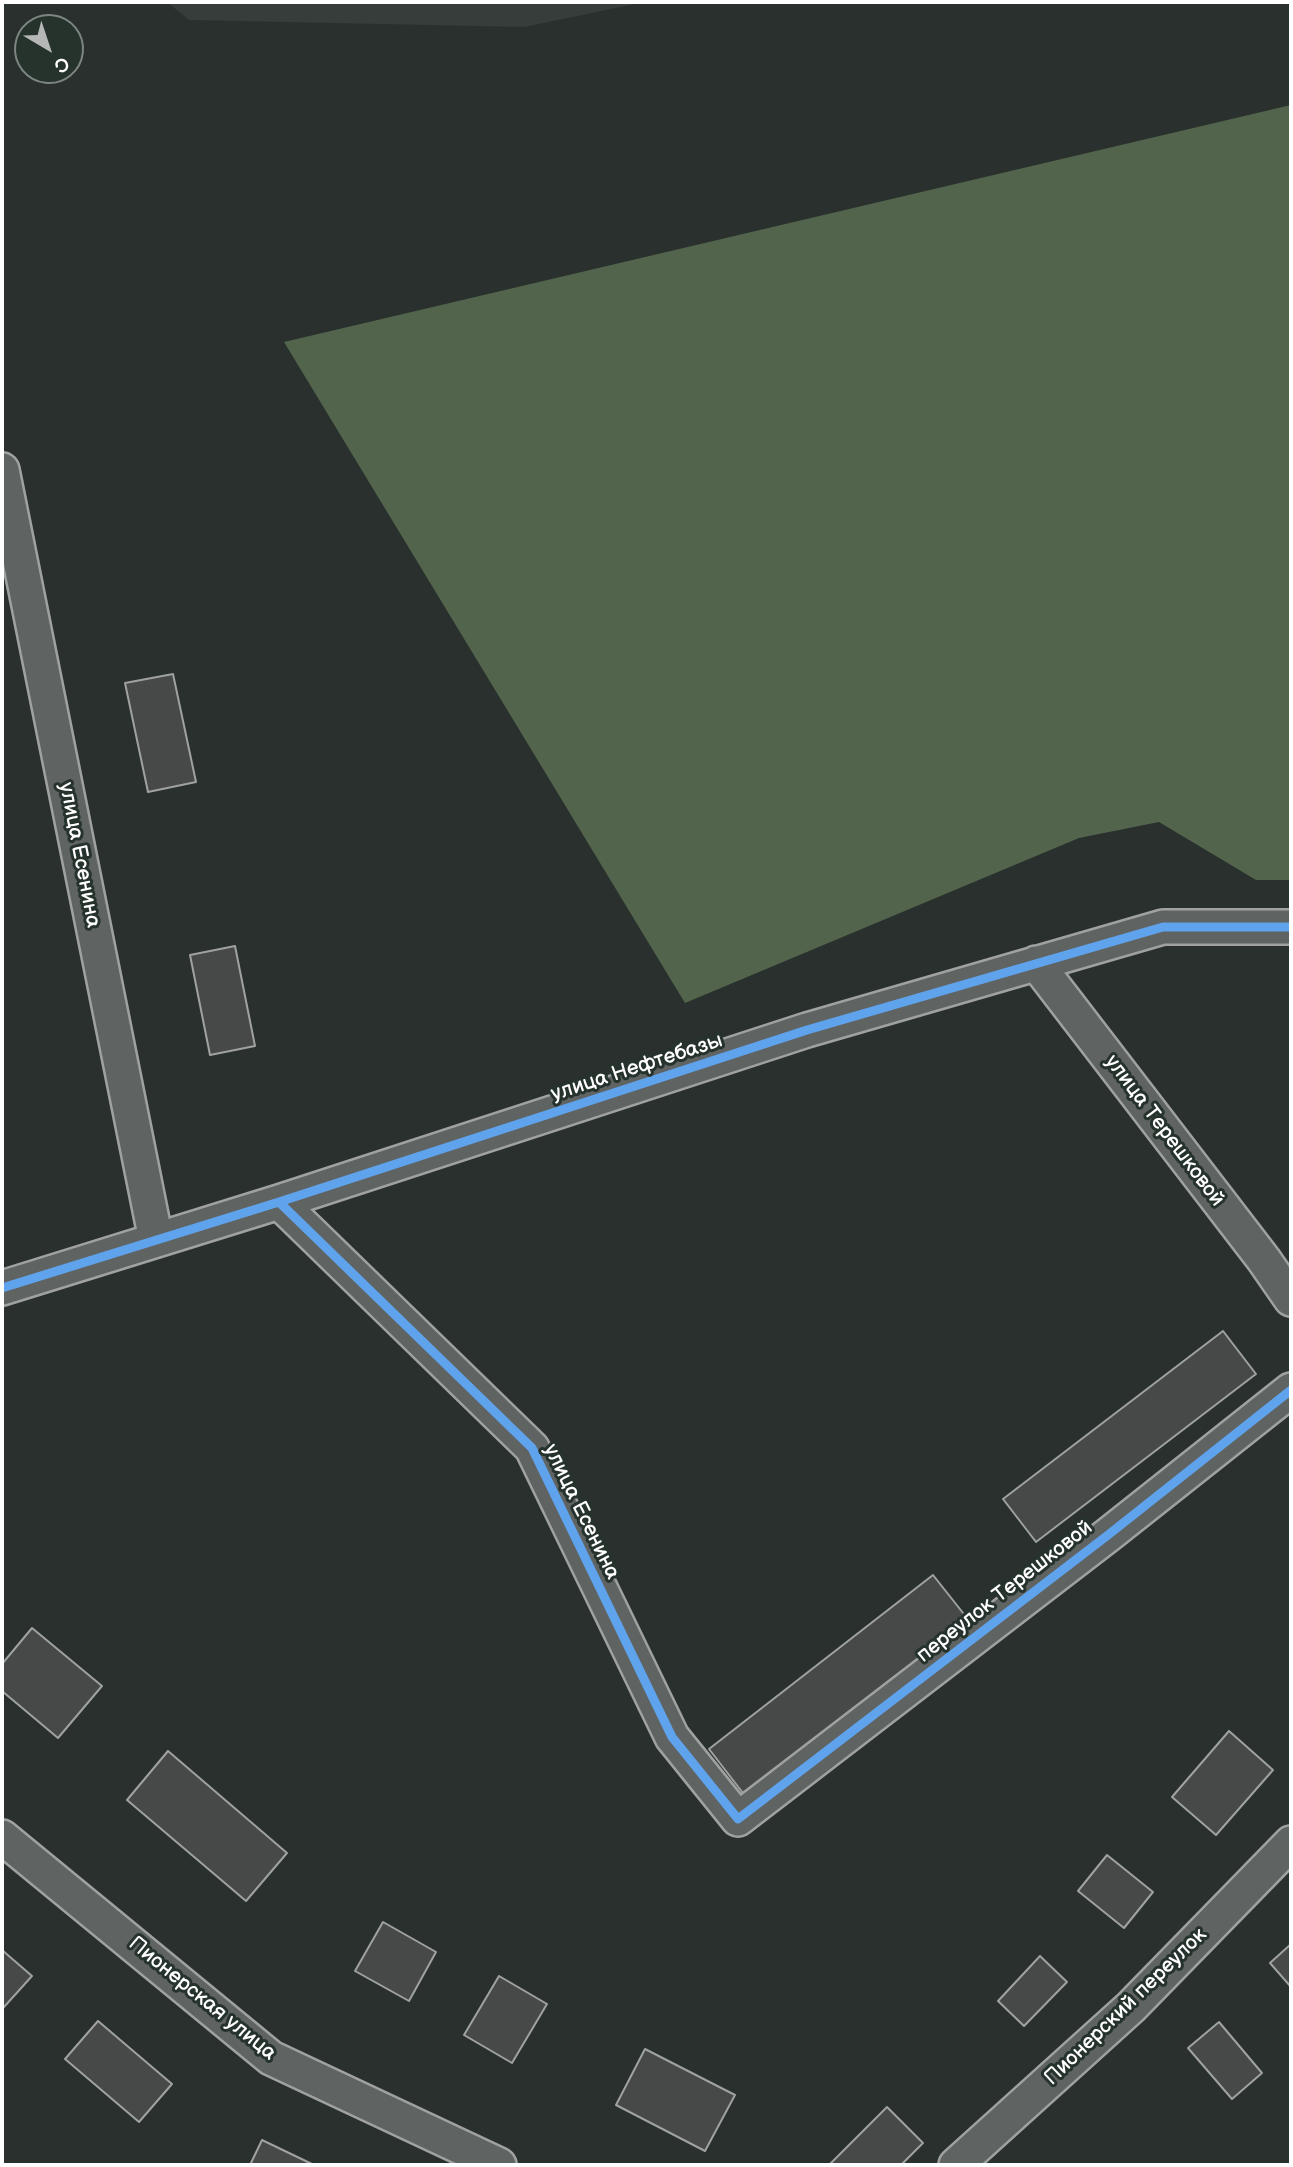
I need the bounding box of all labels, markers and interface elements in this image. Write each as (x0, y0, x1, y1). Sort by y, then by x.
north arrow (14, 14, 84, 84)
text: С (49, 51, 74, 77)
street label: улица Есенина (53, 780, 105, 930)
street label: улица Нефтебазы (548, 1028, 726, 1108)
street label: улица Терешковой (1099, 1050, 1229, 1212)
street label: улица Есенина (537, 1440, 625, 1584)
street label: переулок Терешковой (912, 1516, 1098, 1668)
street label: Пионерский переулок (1040, 1923, 1212, 2091)
street label: Пионерская улица (123, 1932, 281, 2066)

